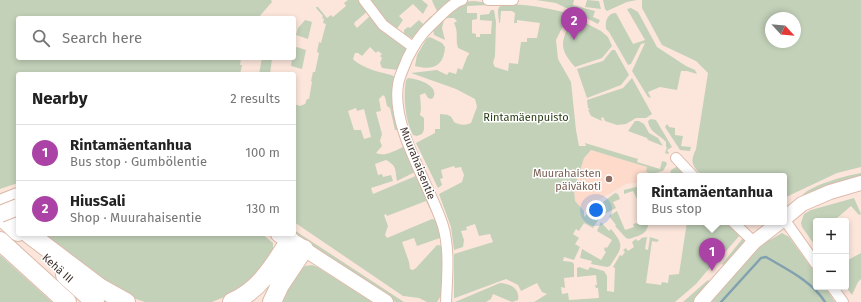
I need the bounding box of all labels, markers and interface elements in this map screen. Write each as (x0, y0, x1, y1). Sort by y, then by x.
pin: 2 (561, 7, 587, 40)
north arrow (765, 12, 801, 48)
search box (16, 16, 296, 60)
icon: search (30, 27, 52, 49)
text: Search here (62, 29, 142, 47)
text: Nearby (32, 88, 87, 109)
text: 2 results (230, 91, 280, 106)
park label: Rintamäenpuisto (483, 111, 569, 124)
street label: Muurahaisentie (397, 125, 438, 201)
text: Rintamäentanhua (70, 136, 192, 154)
text: 1 (42, 145, 48, 160)
text: 100 m (245, 145, 280, 160)
text: Bus stop · Gumbölentie (70, 154, 207, 169)
place label: Muurahaisten päiväkoti (533, 167, 601, 193)
popup (637, 173, 787, 225)
marker: Muurahaisten päiväkoti (604, 174, 614, 184)
text: Rintamäentanhua (651, 183, 773, 201)
text: HiusSali (70, 192, 125, 210)
your location (586, 200, 606, 220)
text: 2 (42, 201, 48, 216)
text: 130 m (246, 201, 280, 216)
text: Bus stop (651, 201, 702, 216)
text: Shop · Muurahaisentie (70, 210, 201, 225)
map controls (813, 218, 849, 290)
button: + (813, 218, 849, 254)
pin: 1 (699, 238, 725, 271)
street label: Kehä III (39, 251, 76, 286)
button: − (813, 254, 849, 290)

